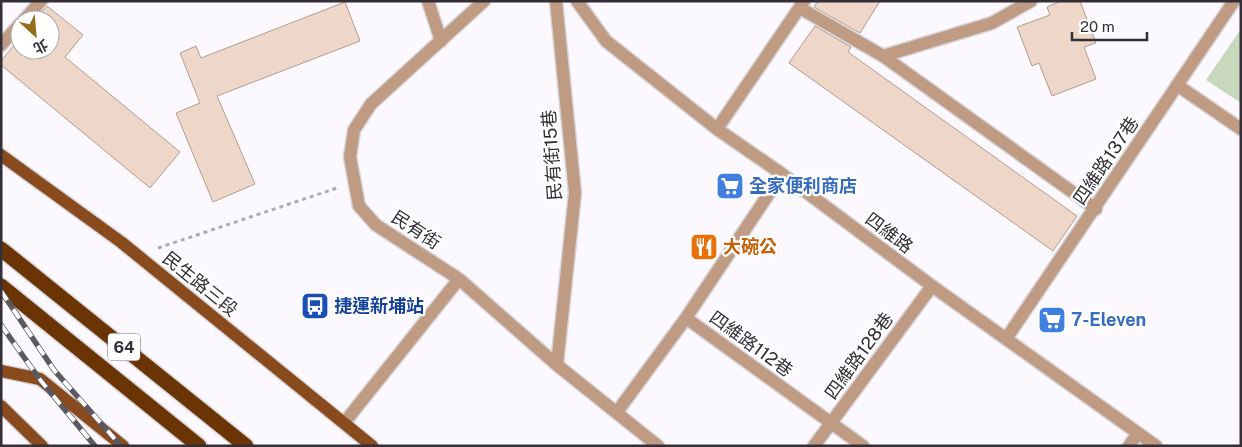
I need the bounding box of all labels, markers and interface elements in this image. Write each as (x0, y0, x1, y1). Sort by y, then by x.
north arrow (10, 10, 60, 60)
scale bar (1072, 10, 1147, 42)
text: 20 m (1080, 18, 1115, 35)
text: 北 (31, 36, 50, 57)
street label: 民有街15巷 (538, 109, 565, 201)
street label: 四維路137巷 (1069, 113, 1143, 209)
supermarket icon: 全家便利商店 (715, 171, 745, 201)
place label: 全家便利商店 (749, 175, 857, 196)
street label: 民有街 (388, 206, 445, 253)
street label: 四維路 (861, 208, 917, 257)
restaurant icon: 大碗公 (689, 232, 719, 262)
place label: 大碗公 (723, 236, 777, 257)
street label: 民生路三段 (159, 247, 242, 320)
bus stop icon: 捷運新埔站 (300, 291, 330, 321)
place label: 捷運新埔站 (334, 295, 424, 316)
supermarket icon: 7-Eleven (1037, 305, 1067, 335)
street label: 四維路112巷 (706, 306, 797, 381)
street label: 四維路128巷 (820, 308, 897, 403)
place label: 7-Eleven (1071, 309, 1146, 330)
road number: 64 (108, 334, 140, 361)

